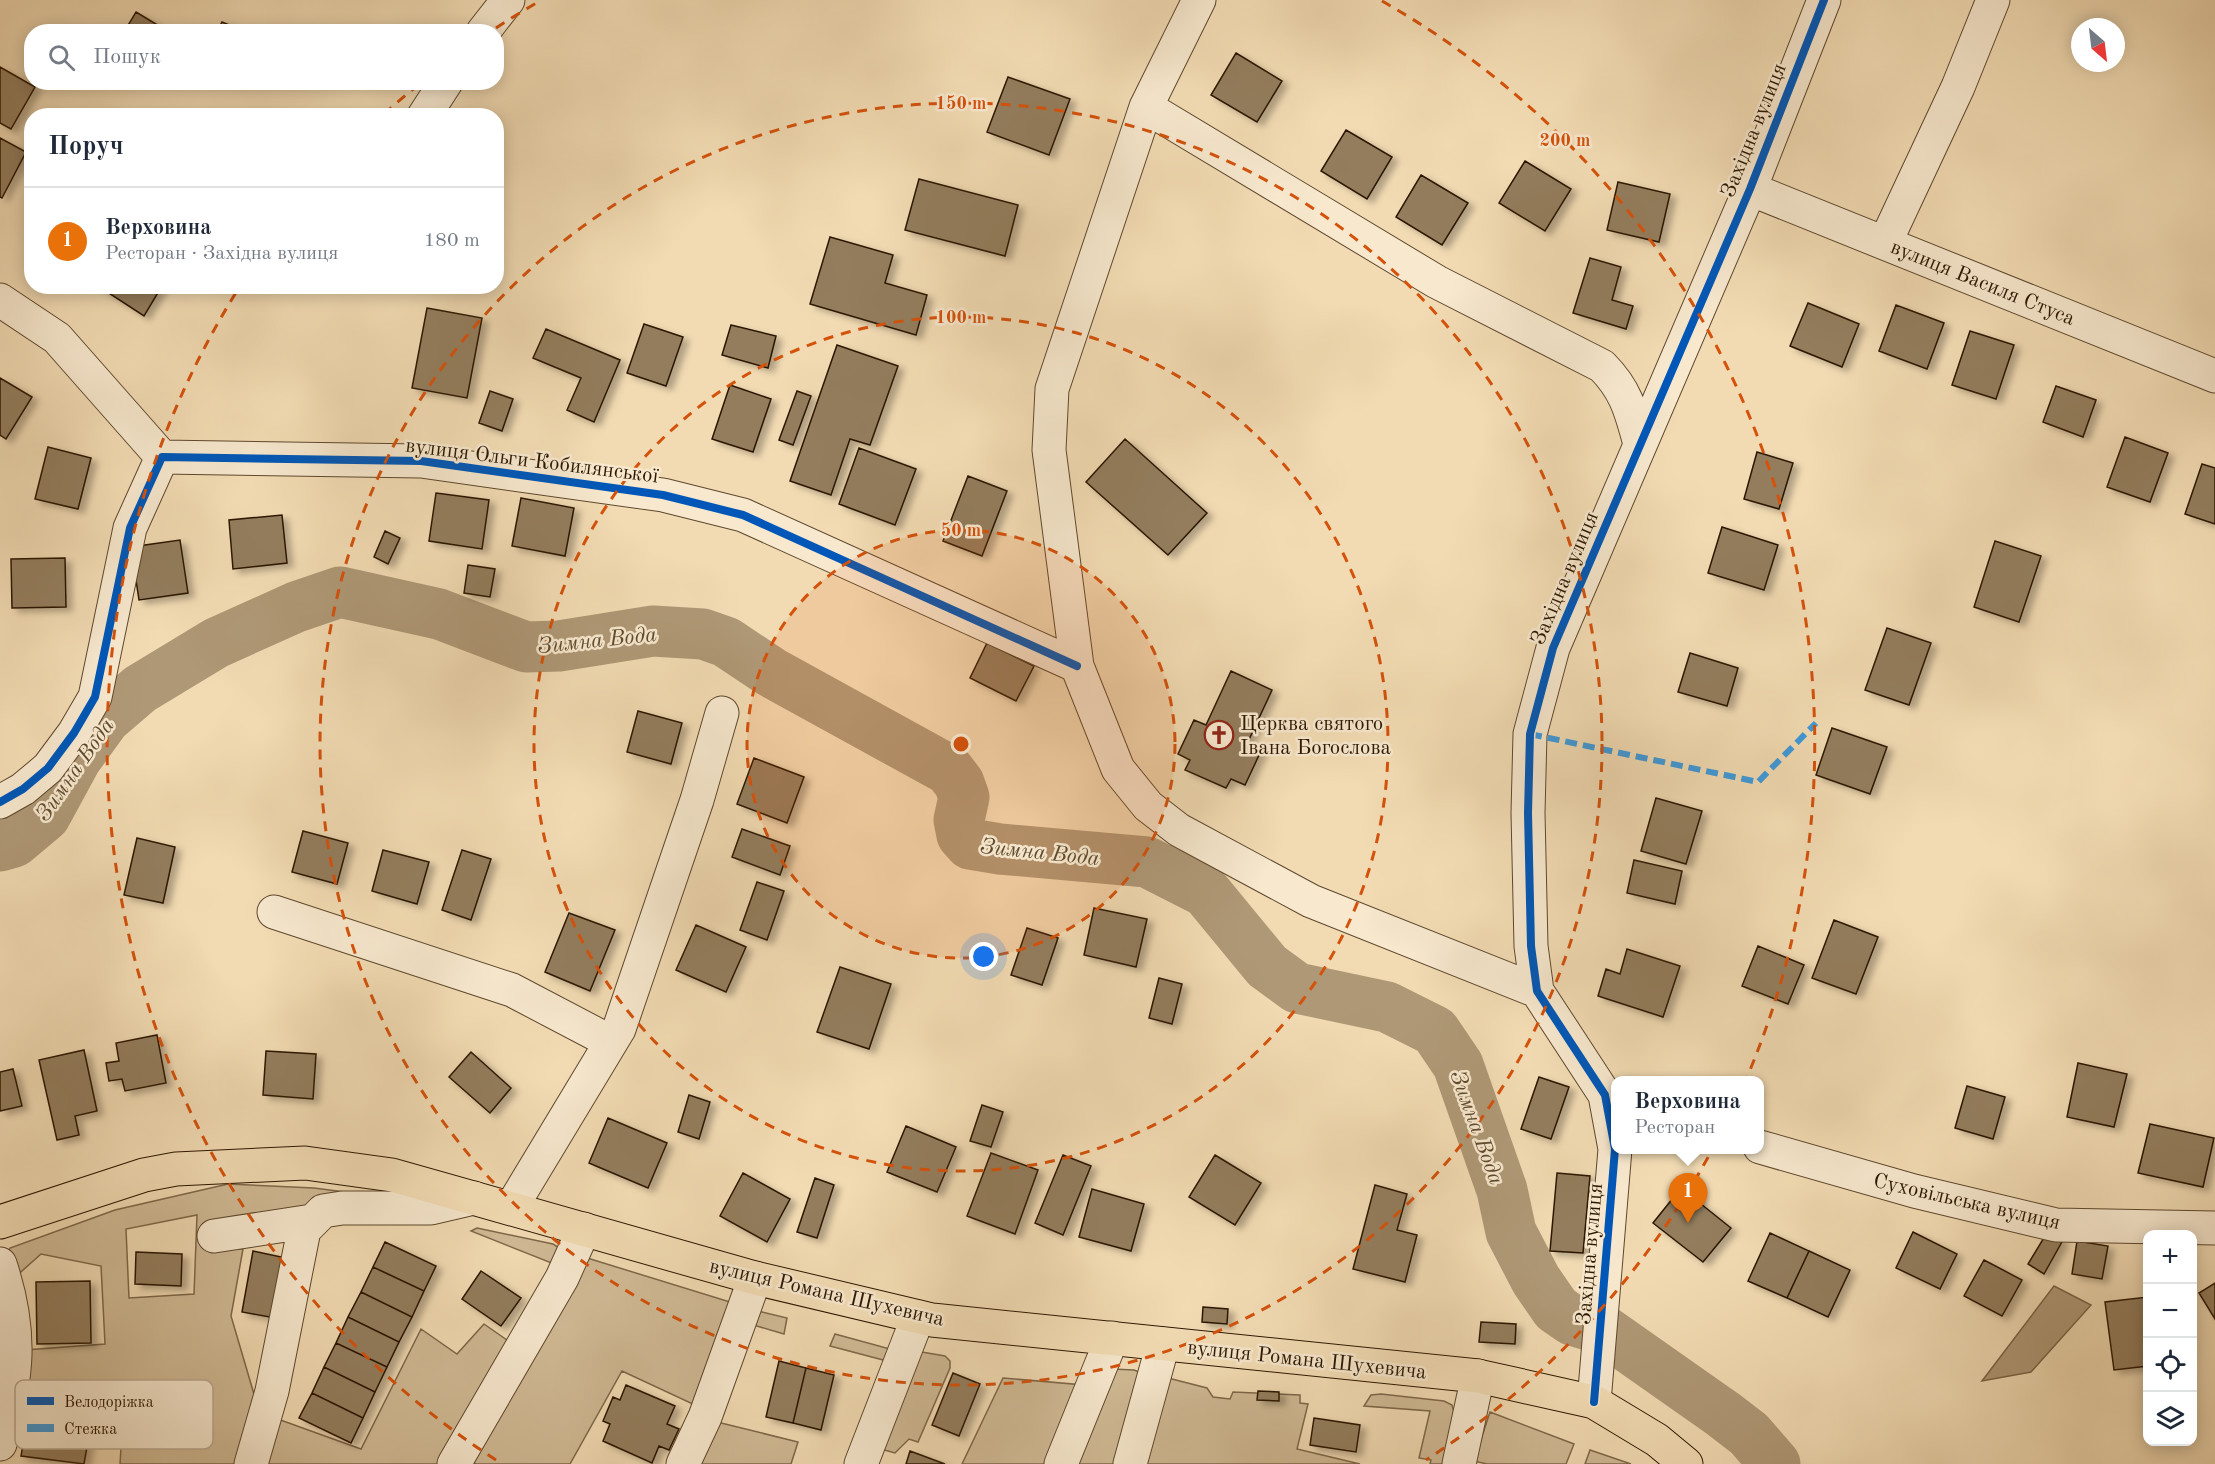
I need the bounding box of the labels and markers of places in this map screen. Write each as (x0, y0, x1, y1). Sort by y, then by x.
place label: Церква святого Івана Богослова (1240, 714, 1391, 759)
church icon: Церква святого Івана Богослова (1203, 719, 1235, 751)
centre of rings (951, 734, 971, 754)
pin: 1 (1668, 1174, 1708, 1223)

